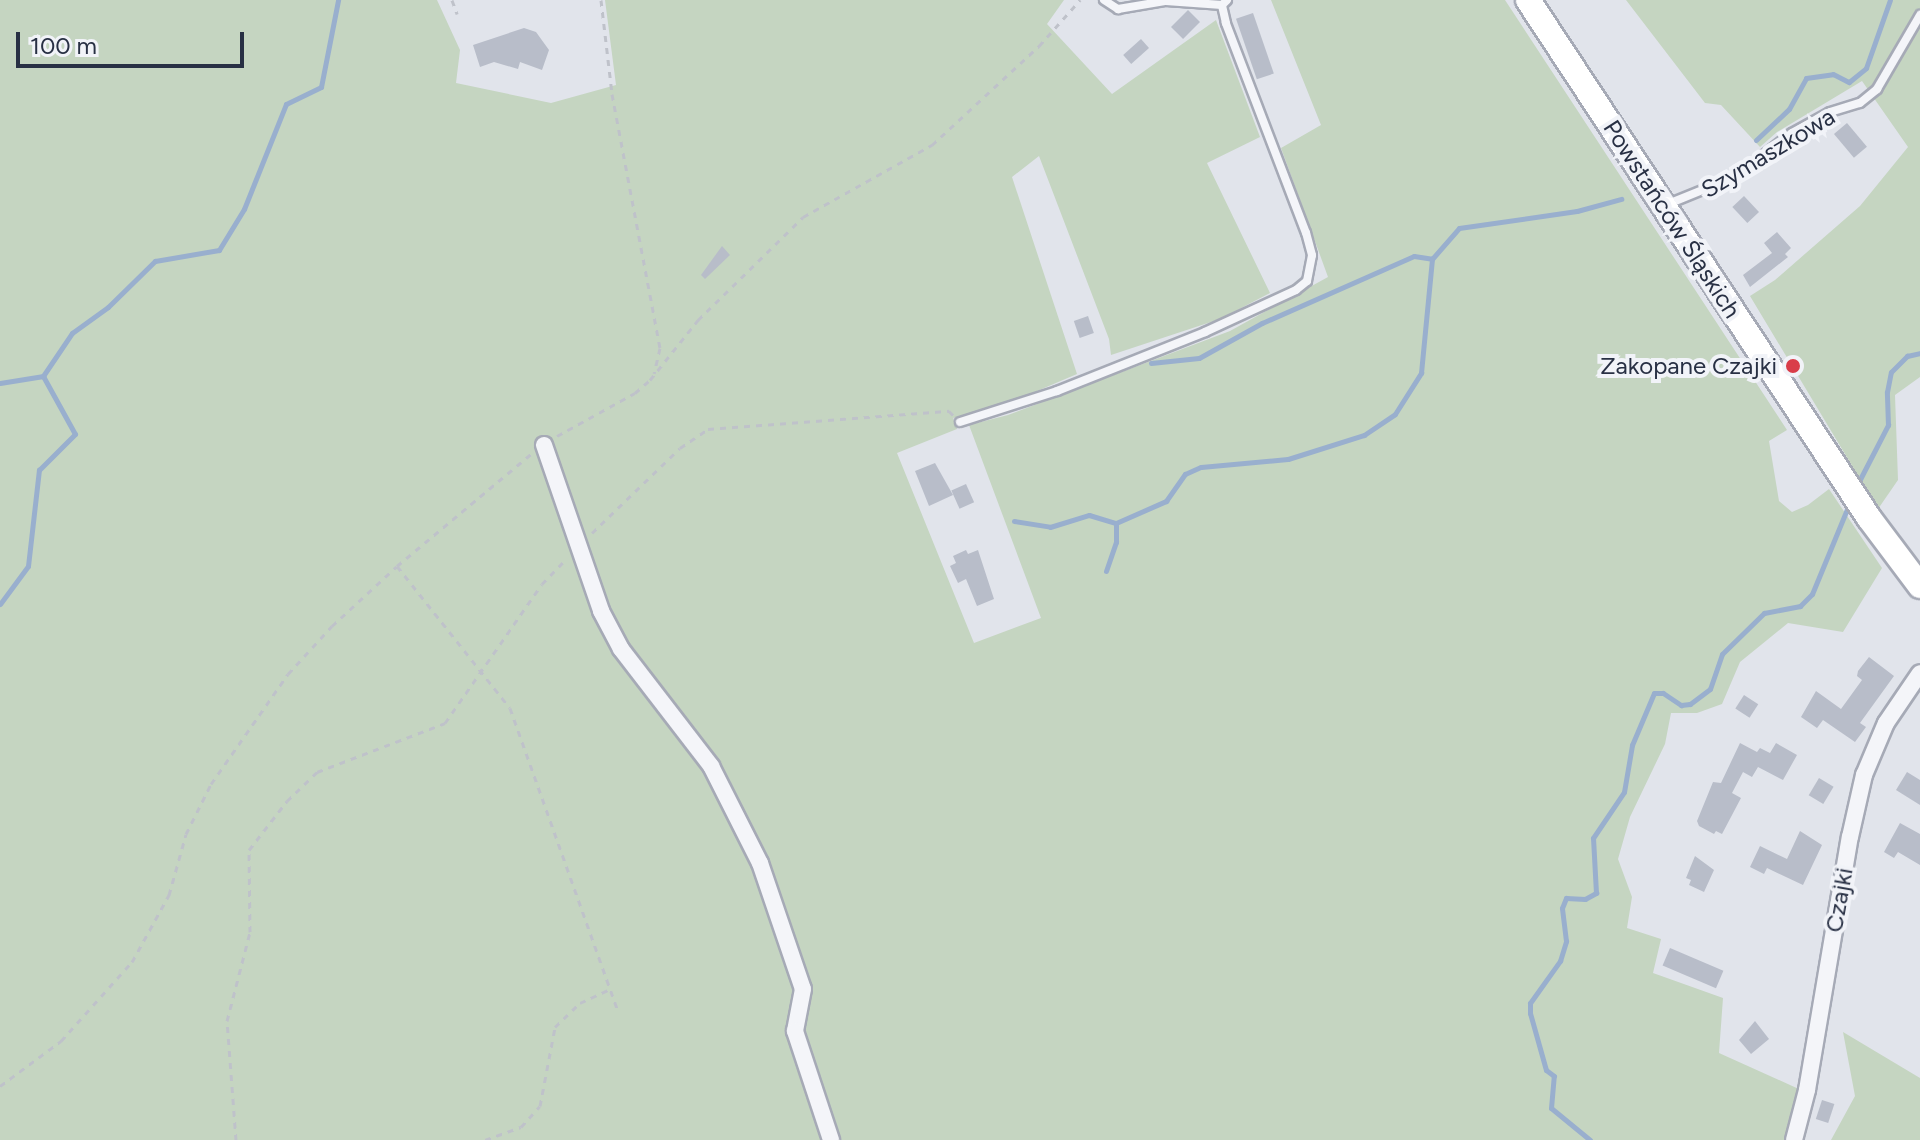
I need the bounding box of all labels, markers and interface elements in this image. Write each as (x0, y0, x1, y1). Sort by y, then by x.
scale bar (20, 16, 248, 66)
text: 100 m (30, 31, 97, 60)
street label: Szymaszkowa (1696, 102, 1840, 204)
street label: Powstańców Śląskich (1597, 115, 1747, 323)
place label: Zakopane Czajki (1600, 352, 1777, 380)
marker: Zakopane Czajki (1784, 357, 1802, 375)
street label: Czajki (1819, 865, 1859, 935)

